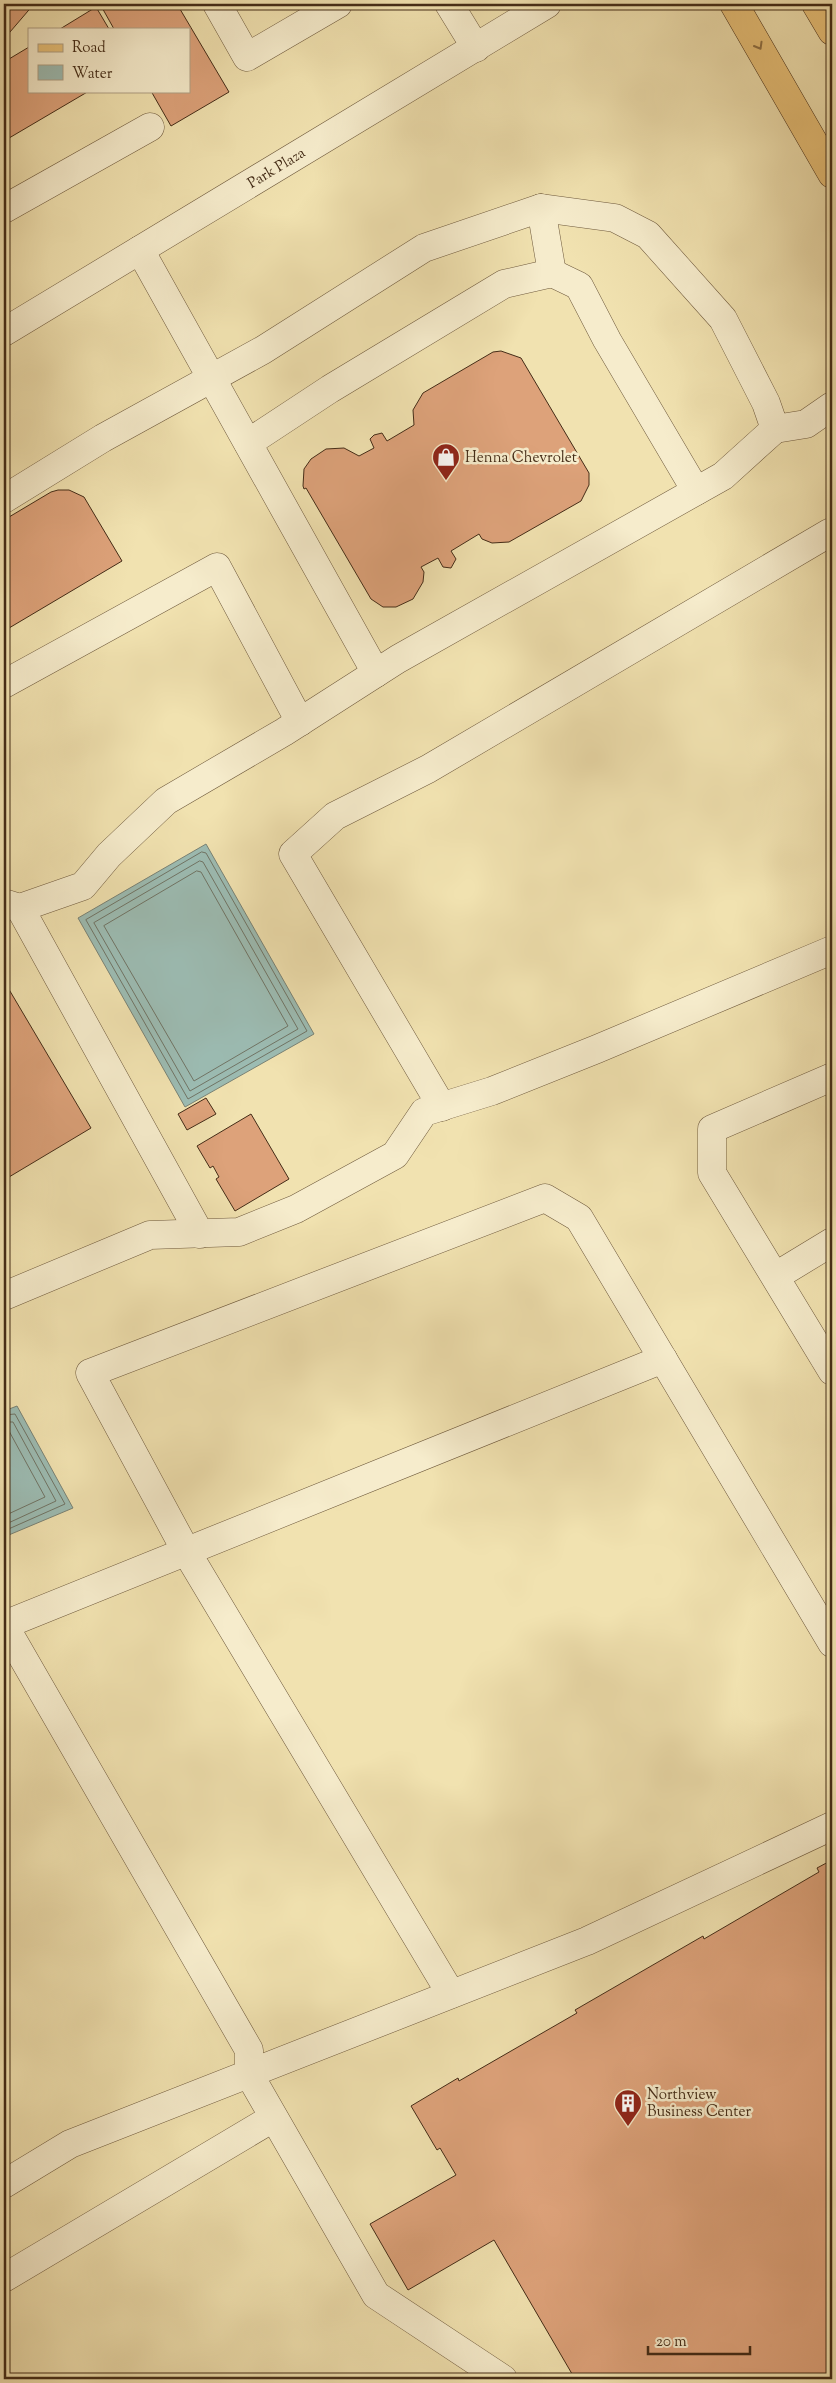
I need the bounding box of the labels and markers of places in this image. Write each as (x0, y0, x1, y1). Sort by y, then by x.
shop icon: Henna Chevrolet (431, 442, 461, 481)
place label: Henna Chevrolet (465, 448, 577, 469)
place label: Northview Business Center (647, 2085, 751, 2123)
building icon: Northview Business Center (613, 2088, 643, 2127)

